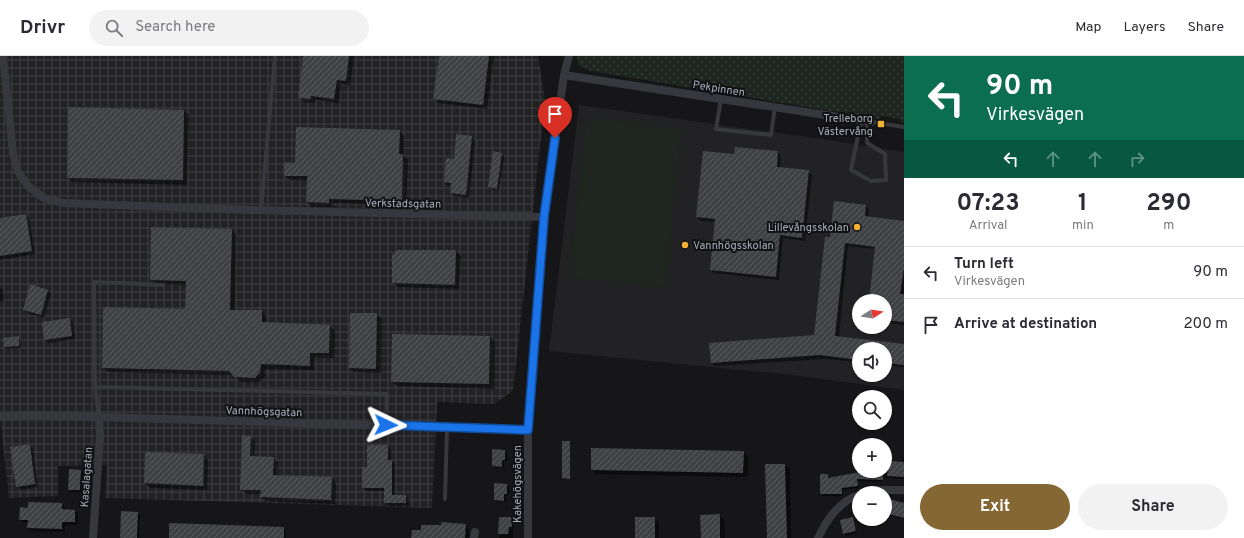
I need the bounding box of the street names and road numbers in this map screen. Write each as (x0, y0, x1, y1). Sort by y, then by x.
street label: Pekpinnen (692, 78, 746, 100)
street label: Verkstadsgatan (365, 196, 441, 212)
street label: Vannhögsgatan (225, 404, 303, 420)
street label: Kakehögsvägen (511, 445, 525, 523)
street label: Kasalagatan (78, 446, 96, 508)

